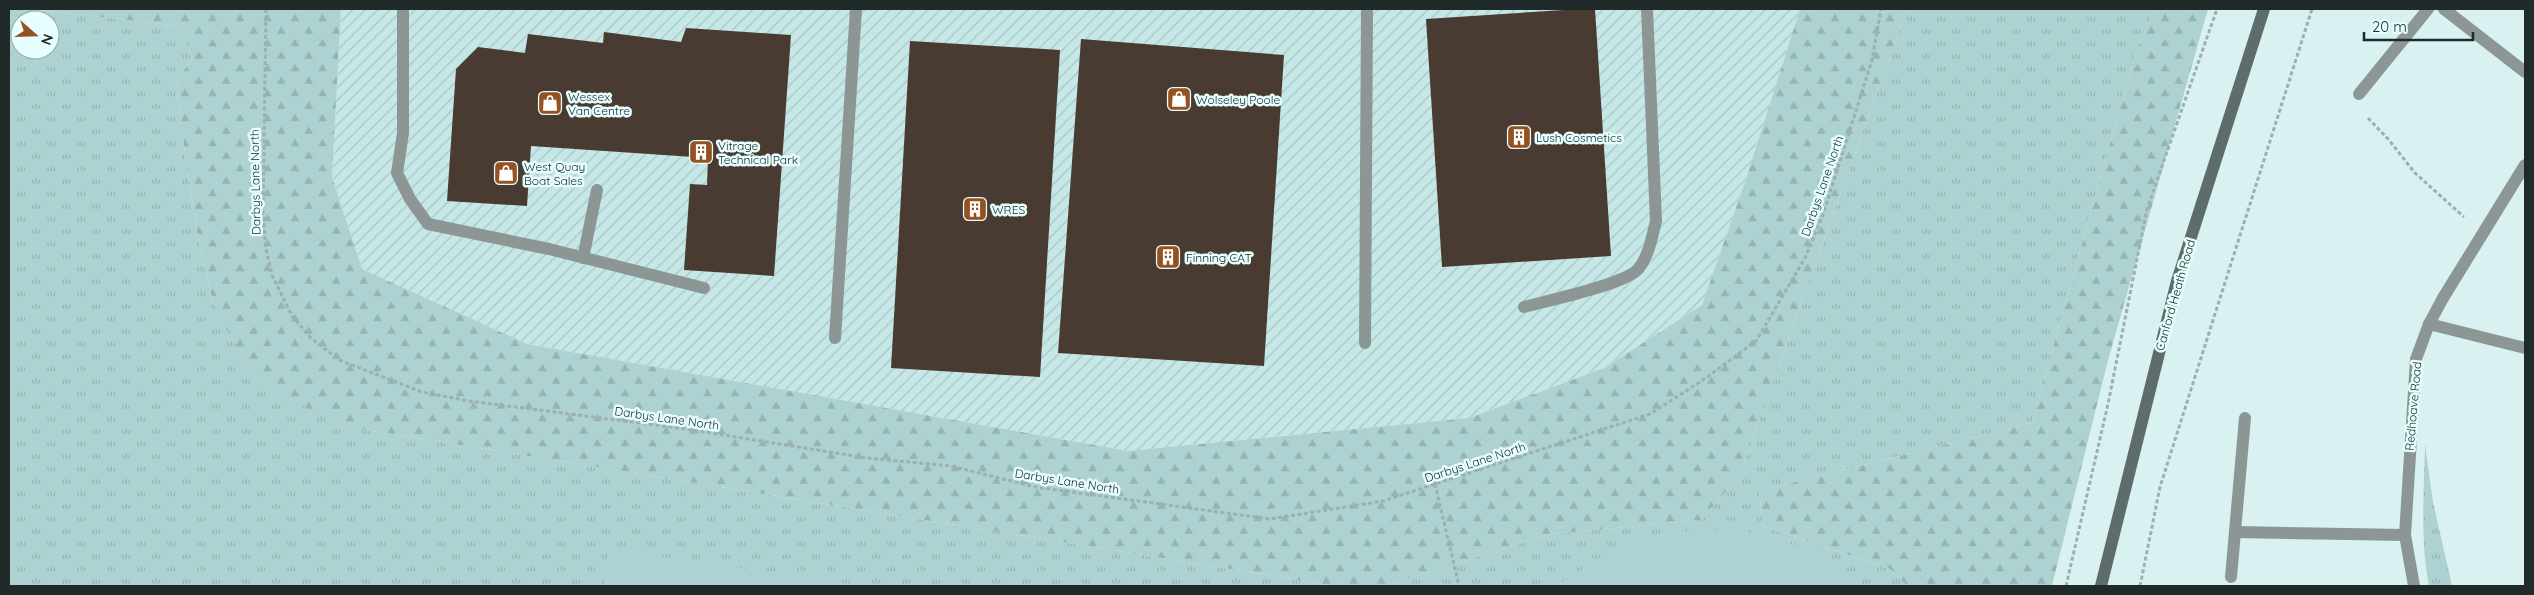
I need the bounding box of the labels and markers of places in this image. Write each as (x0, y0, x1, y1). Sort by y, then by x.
shop icon: Wolseley Poole (1166, 86, 1192, 112)
place label: Wessex Van Centre (568, 89, 630, 118)
shop icon: Wessex Van Centre (537, 90, 563, 116)
place label: Wolseley Poole (1196, 92, 1280, 107)
building icon: Lush Cosmetics (1506, 124, 1532, 150)
place label: Lush Cosmetics (1536, 130, 1622, 145)
place label: Vitrage Technical Park (718, 138, 798, 167)
building icon: Vitrage Technical Park (688, 139, 714, 165)
place label: West Quay Boat Sales (524, 159, 585, 188)
shop icon: West Quay Boat Sales (493, 160, 519, 186)
building icon: WRES (962, 196, 988, 222)
place label: WRES (992, 202, 1025, 217)
building icon: Finning CAT (1155, 244, 1181, 270)
place label: Finning CAT (1186, 250, 1252, 265)

